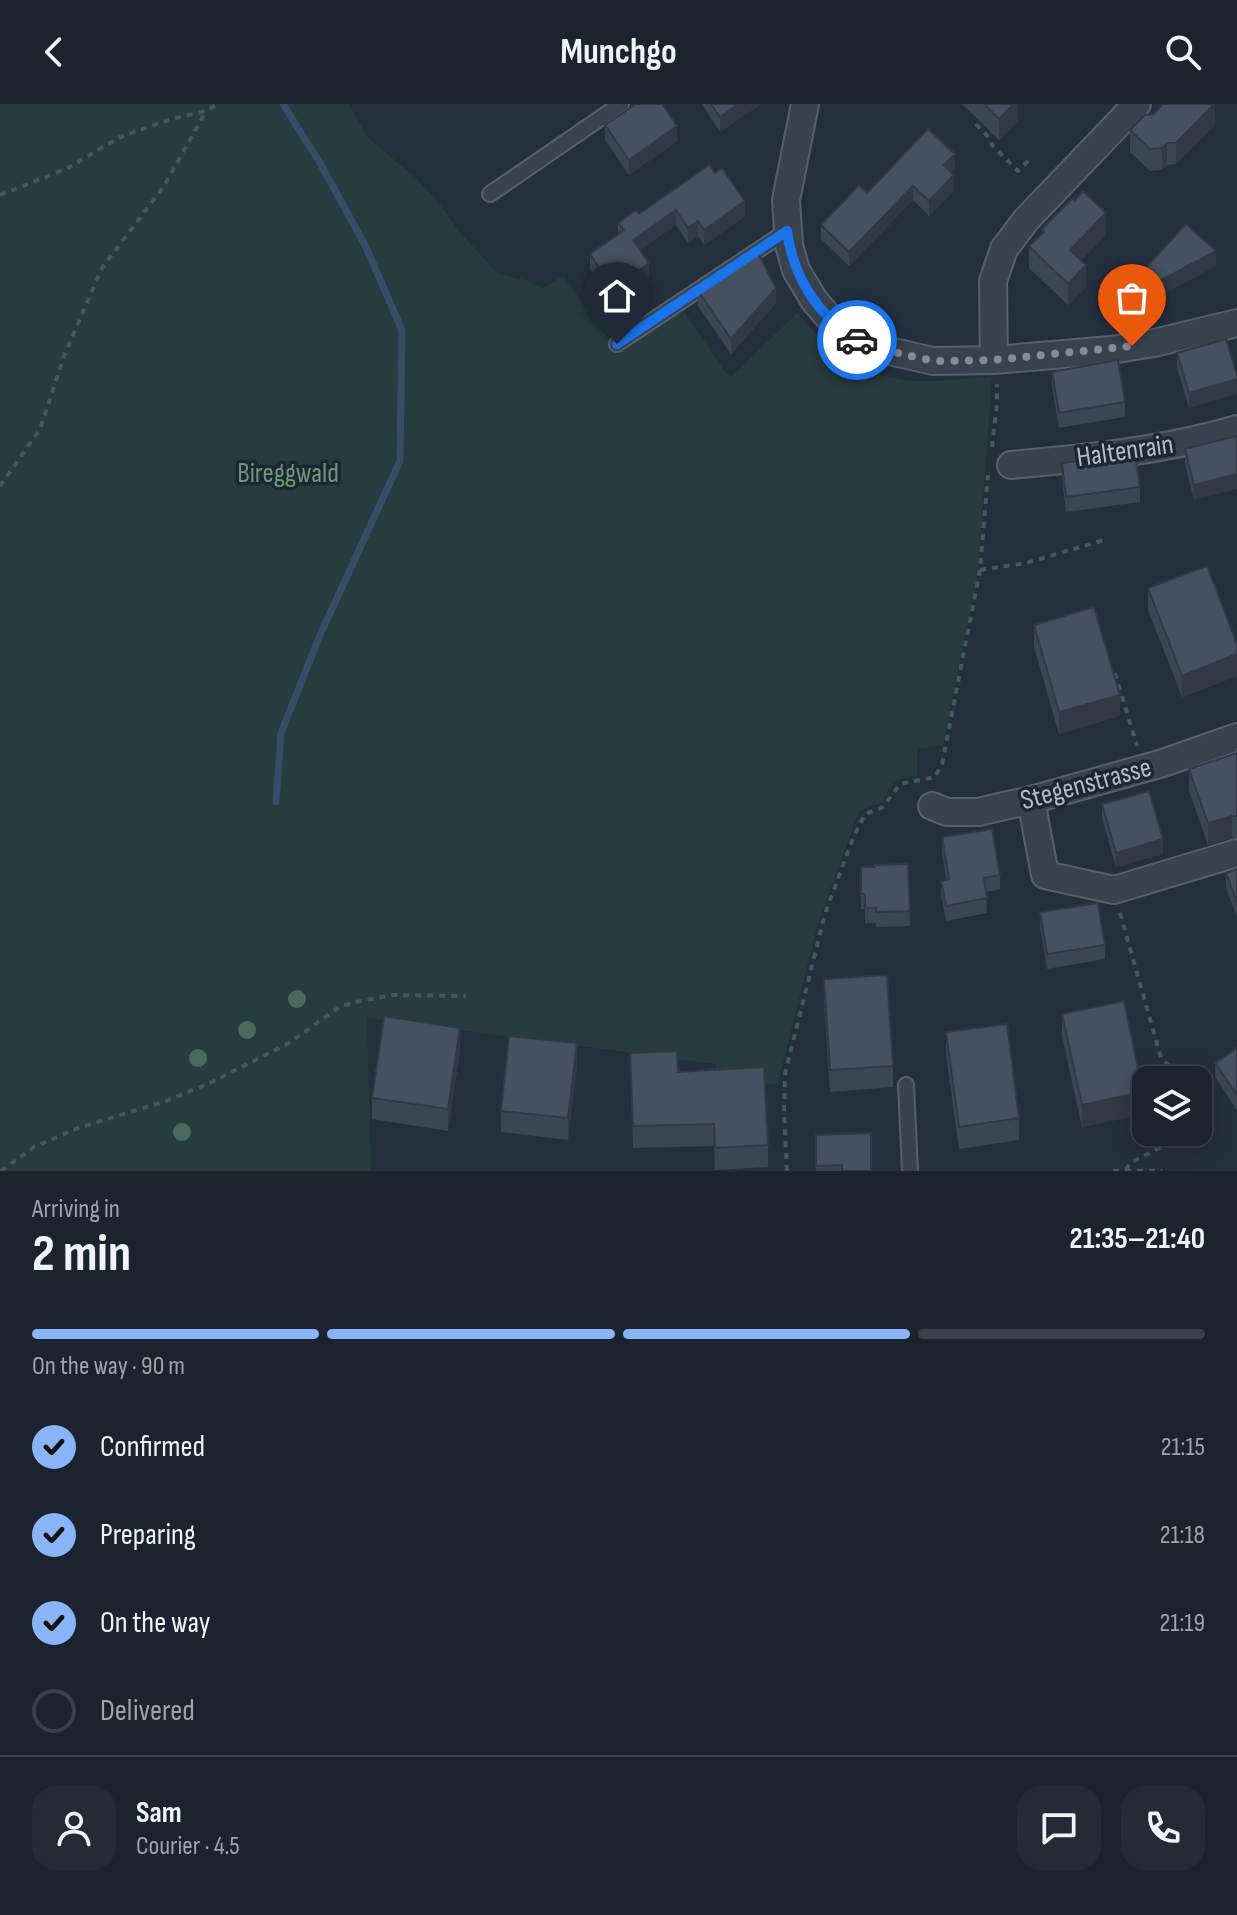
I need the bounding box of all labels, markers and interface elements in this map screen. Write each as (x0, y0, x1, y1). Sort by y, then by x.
icon: back (32, 30, 76, 74)
icon: search (1161, 30, 1205, 74)
text: Munchgo (560, 31, 677, 74)
pin (583, 262, 651, 344)
pin (1098, 264, 1166, 346)
icon: home (595, 274, 639, 318)
icon: bag (1110, 276, 1154, 320)
courier (817, 300, 897, 380)
icon: car (835, 318, 879, 362)
street label: Haltenrain (1075, 428, 1175, 474)
park label: Bireggwald (237, 457, 339, 490)
street label: Stegenstrasse (1017, 751, 1155, 817)
map controls (1132, 1066, 1212, 1146)
button: layers (1132, 1066, 1212, 1146)
text: Arriving in (32, 1194, 120, 1225)
text: 21:35–21:40 (1069, 1221, 1205, 1257)
text: 2 min (32, 1223, 131, 1286)
text: On the way · 90 m (32, 1351, 185, 1382)
icon: check (32, 1425, 76, 1469)
text: Confirmed (100, 1429, 205, 1465)
text: 21:15 (1161, 1432, 1205, 1463)
icon: check (32, 1513, 76, 1557)
text: Preparing (100, 1517, 196, 1553)
text: 21:18 (1160, 1520, 1205, 1551)
icon: check (32, 1601, 76, 1645)
text: On the way (100, 1605, 210, 1641)
text: 21:19 (1160, 1608, 1205, 1639)
text: Delivered (100, 1693, 195, 1729)
button: person (32, 1786, 116, 1870)
button: chat (1017, 1786, 1101, 1870)
button: phone (1121, 1786, 1205, 1870)
text: Sam (136, 1795, 182, 1831)
text: Courier · 4.5 (136, 1831, 240, 1862)

